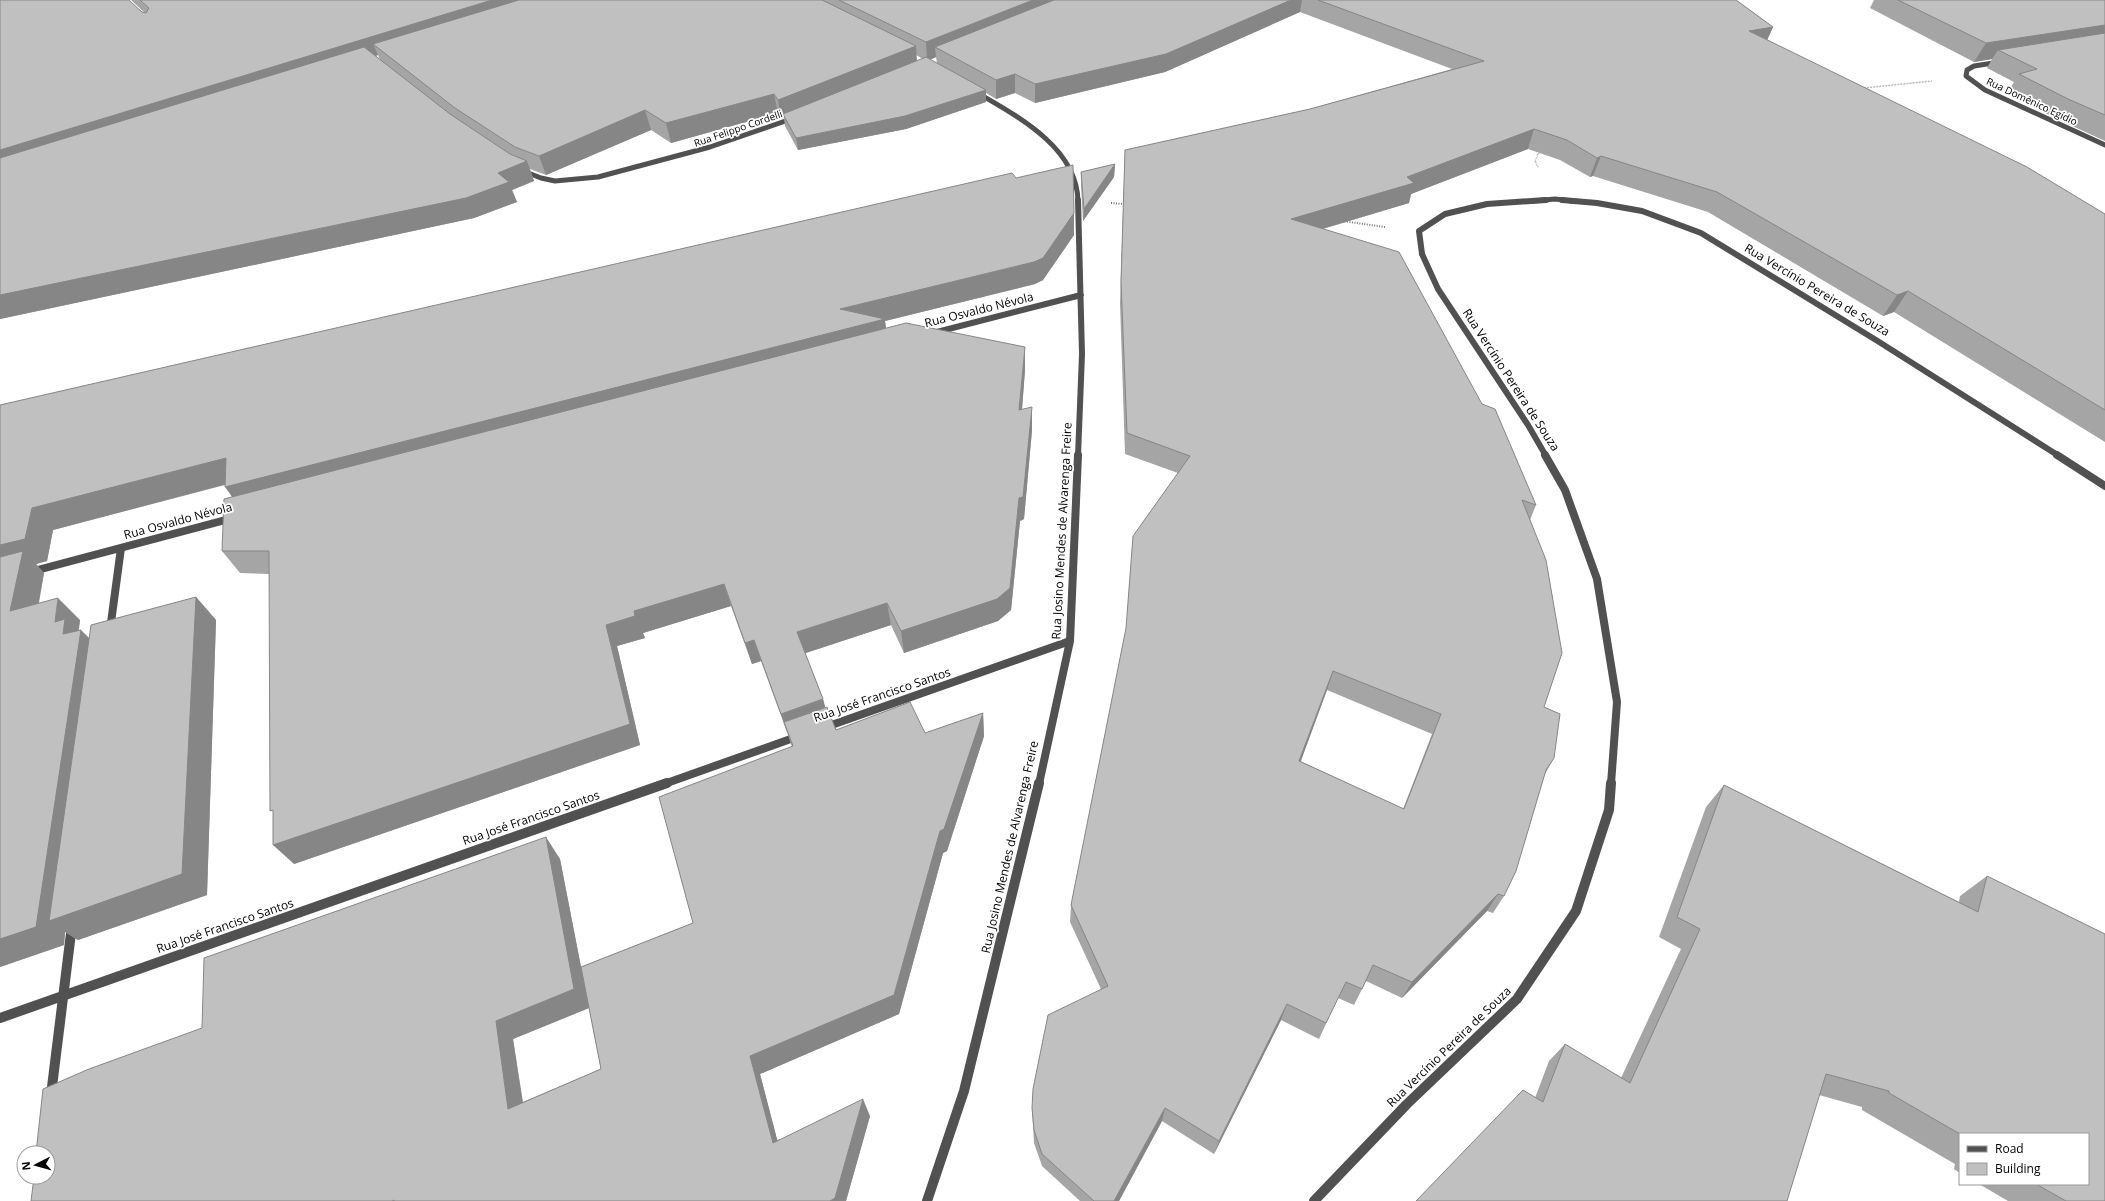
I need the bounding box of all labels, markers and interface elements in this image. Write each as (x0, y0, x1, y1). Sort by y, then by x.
street label: Rua Domênico Egídio (1984, 74, 2080, 128)
street label: Rua Felippo Cordelli (692, 106, 784, 150)
street label: Rua Vercínio Pereira de Souza (1741, 239, 1893, 340)
street label: Rua Osvaldo Névola (923, 288, 1035, 331)
street label: Rua Vercínio Pereira de Souza (1459, 305, 1564, 454)
street label: Rua Josino Mendes de Alvarenga Freire (1047, 422, 1076, 640)
street label: Rua Osvaldo Névola (122, 498, 234, 543)
street label: Rua José Francisco Santos (811, 663, 953, 726)
street label: Rua Josino Mendes de Alvarenga Freire (977, 739, 1042, 955)
street label: Rua José Francisco Santos (460, 786, 602, 849)
street label: Rua José Francisco Santos (154, 894, 296, 957)
street label: Rua Vercínio Pereira de Souza (1383, 983, 1515, 1111)
legend (1959, 1133, 2089, 1185)
text: Road (1995, 1140, 2024, 1157)
north arrow (16, 1145, 56, 1185)
text: Building (1995, 1160, 2041, 1177)
text: N (18, 1161, 33, 1171)

